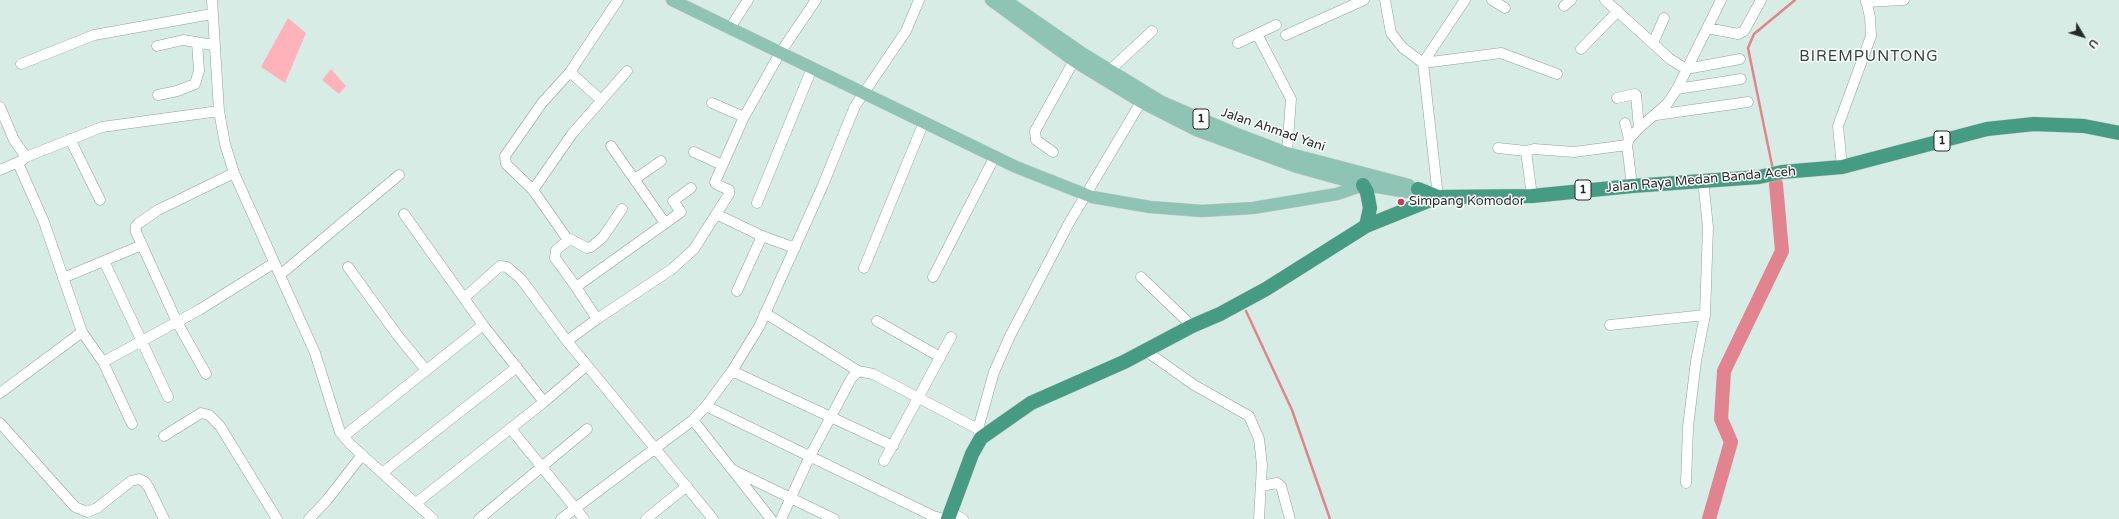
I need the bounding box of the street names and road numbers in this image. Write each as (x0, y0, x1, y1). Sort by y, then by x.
street label: Jalan Ahmad Yani (1219, 105, 1327, 155)
road number: 1 (1193, 109, 1209, 129)
road number: 1 (1934, 131, 1950, 151)
street label: Jalan Raya Medan Banda Aceh (1605, 164, 1797, 196)
road number: 1 (1575, 180, 1591, 200)

